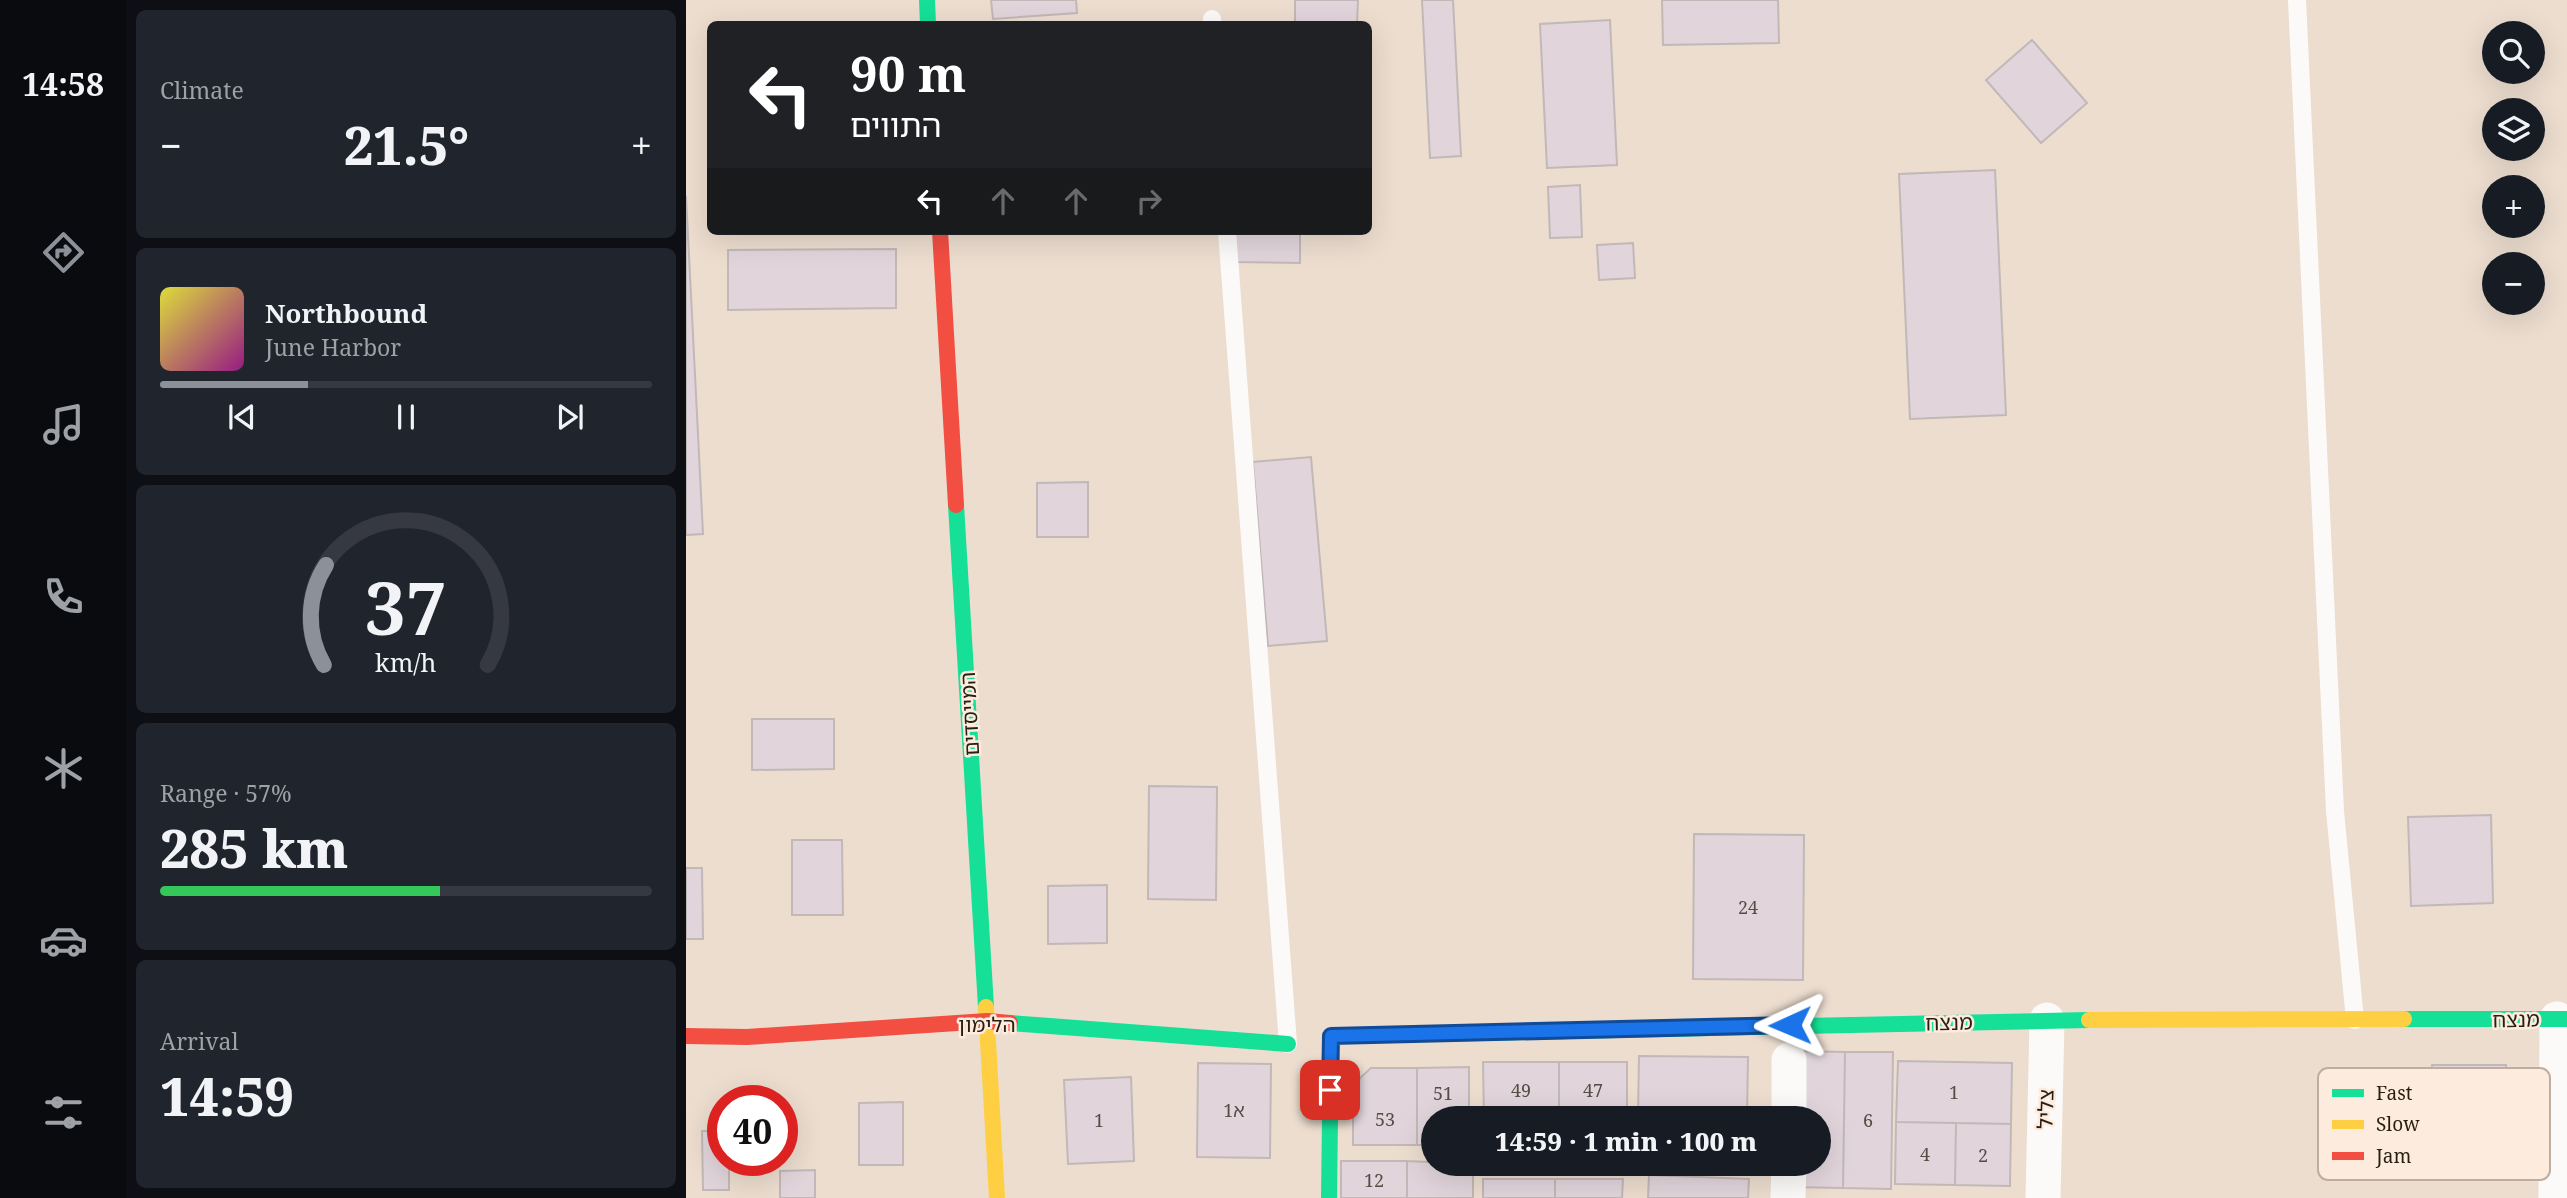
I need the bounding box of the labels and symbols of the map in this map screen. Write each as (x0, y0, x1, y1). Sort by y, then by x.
street label: המייסדים (953, 671, 985, 757)
house number: 24 (1738, 895, 1758, 919)
position arrow (1753, 988, 1827, 1062)
street label: מנצח (2492, 1005, 2540, 1033)
street label: מנצח (1925, 1008, 1973, 1036)
street label: הלימון (958, 1010, 1016, 1038)
pin (1300, 1060, 1360, 1120)
legend (2318, 1068, 2550, 1180)
house number: 49 (1511, 1078, 1531, 1102)
house number: 47 (1583, 1078, 1603, 1102)
house number: 1 (1949, 1080, 1959, 1104)
text: Fast (2376, 1080, 2413, 1106)
house number: 51 (1433, 1081, 1453, 1105)
speed limit sign: 40 (707, 1085, 798, 1176)
street label: צליל (2030, 1089, 2060, 1129)
house number: 1א (1223, 1098, 1245, 1122)
house number: 53 (1375, 1107, 1395, 1131)
house number: 1 (1094, 1108, 1104, 1132)
house number: 6 (1863, 1108, 1873, 1132)
text: Slow (2376, 1111, 2420, 1137)
house number: 4 (1920, 1142, 1930, 1166)
house number: 2 (1978, 1143, 1988, 1167)
text: Jam (2375, 1143, 2411, 1169)
house number: 12 (1364, 1168, 1384, 1192)

